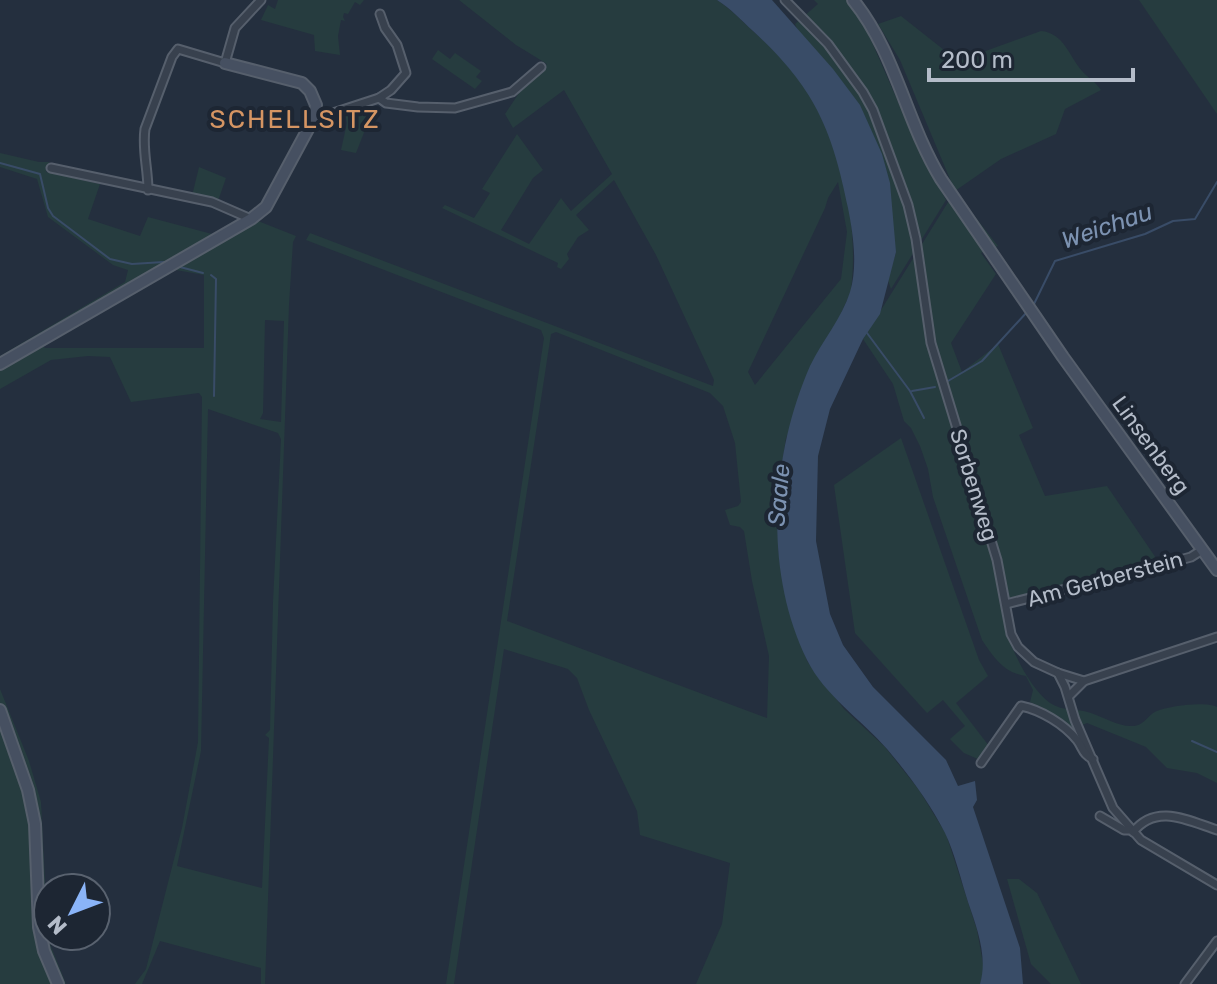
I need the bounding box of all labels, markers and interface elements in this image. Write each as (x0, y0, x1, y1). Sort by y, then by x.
scale bar (929, 32, 1133, 82)
text: 200 m (941, 46, 1013, 74)
district label: SCHELLSITZ (209, 104, 381, 135)
water label: Weichau (1058, 197, 1156, 255)
street label: Linsenberg (1106, 391, 1196, 499)
street label: Sorbenweg (944, 426, 1004, 544)
water label: Saale (762, 463, 796, 527)
street label: Am Gerberstein (1024, 545, 1186, 613)
north arrow (32, 872, 112, 952)
text: N (42, 910, 73, 940)

